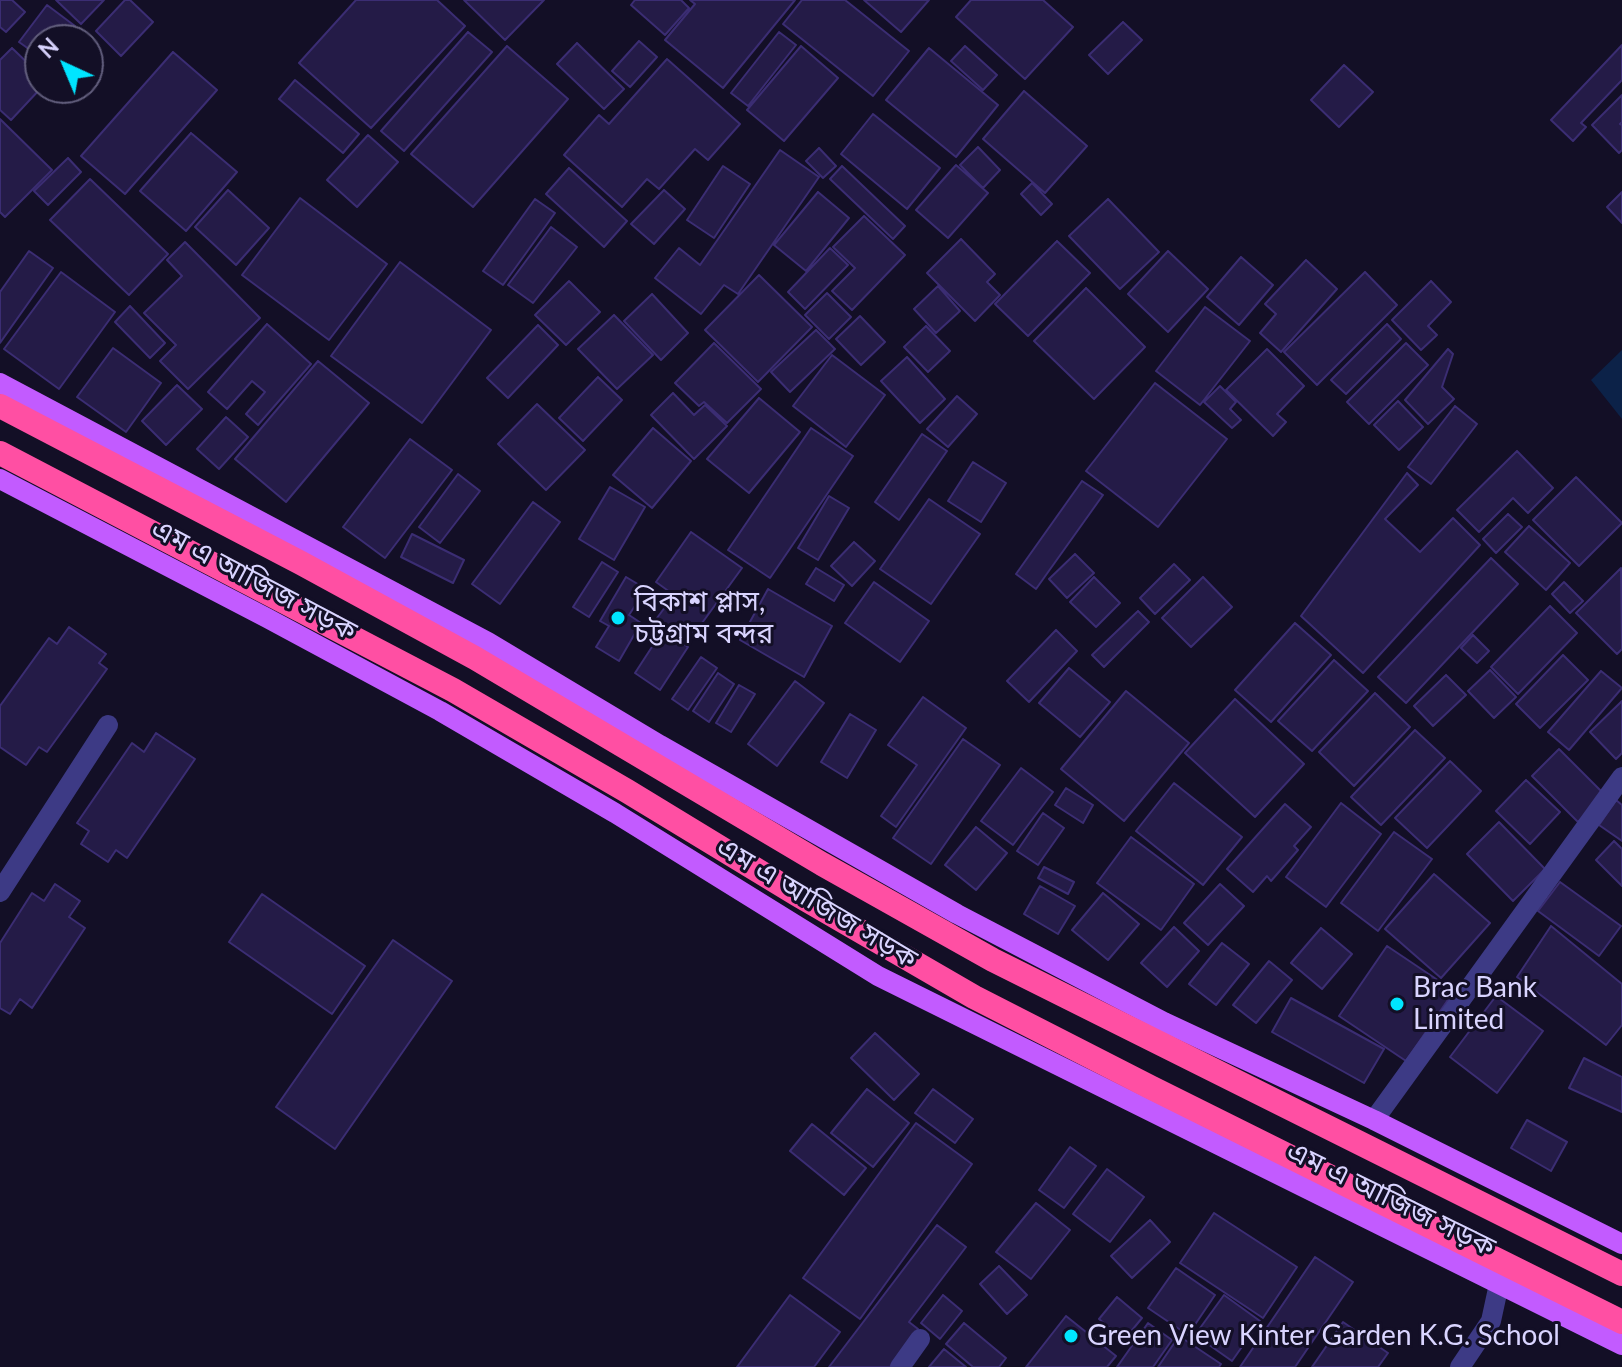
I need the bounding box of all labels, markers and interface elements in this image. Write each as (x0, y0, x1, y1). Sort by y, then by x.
north arrow (24, 24, 104, 104)
text: N (33, 32, 64, 63)
street label: এম এ আজিজ সড়ক (146, 512, 362, 648)
place label: বিকাশ প্লাস, চট্টগ্রাম বন্দর (634, 585, 773, 651)
marker: বিকাশ প্লাস, চট্টগ্রাম বন্দর (609, 609, 627, 627)
street label: এম এ আজিজ সড়ক (711, 830, 923, 976)
place label: Brac Bank Limited (1413, 971, 1537, 1037)
marker: Brac Bank Limited (1388, 995, 1406, 1013)
street label: এম এ আজিজ সড়ক (1281, 1134, 1501, 1264)
place label: Green View Kinter Garden K.G. School (1087, 1319, 1560, 1353)
marker: Green View Kinter Garden K.G. School (1062, 1327, 1080, 1345)

